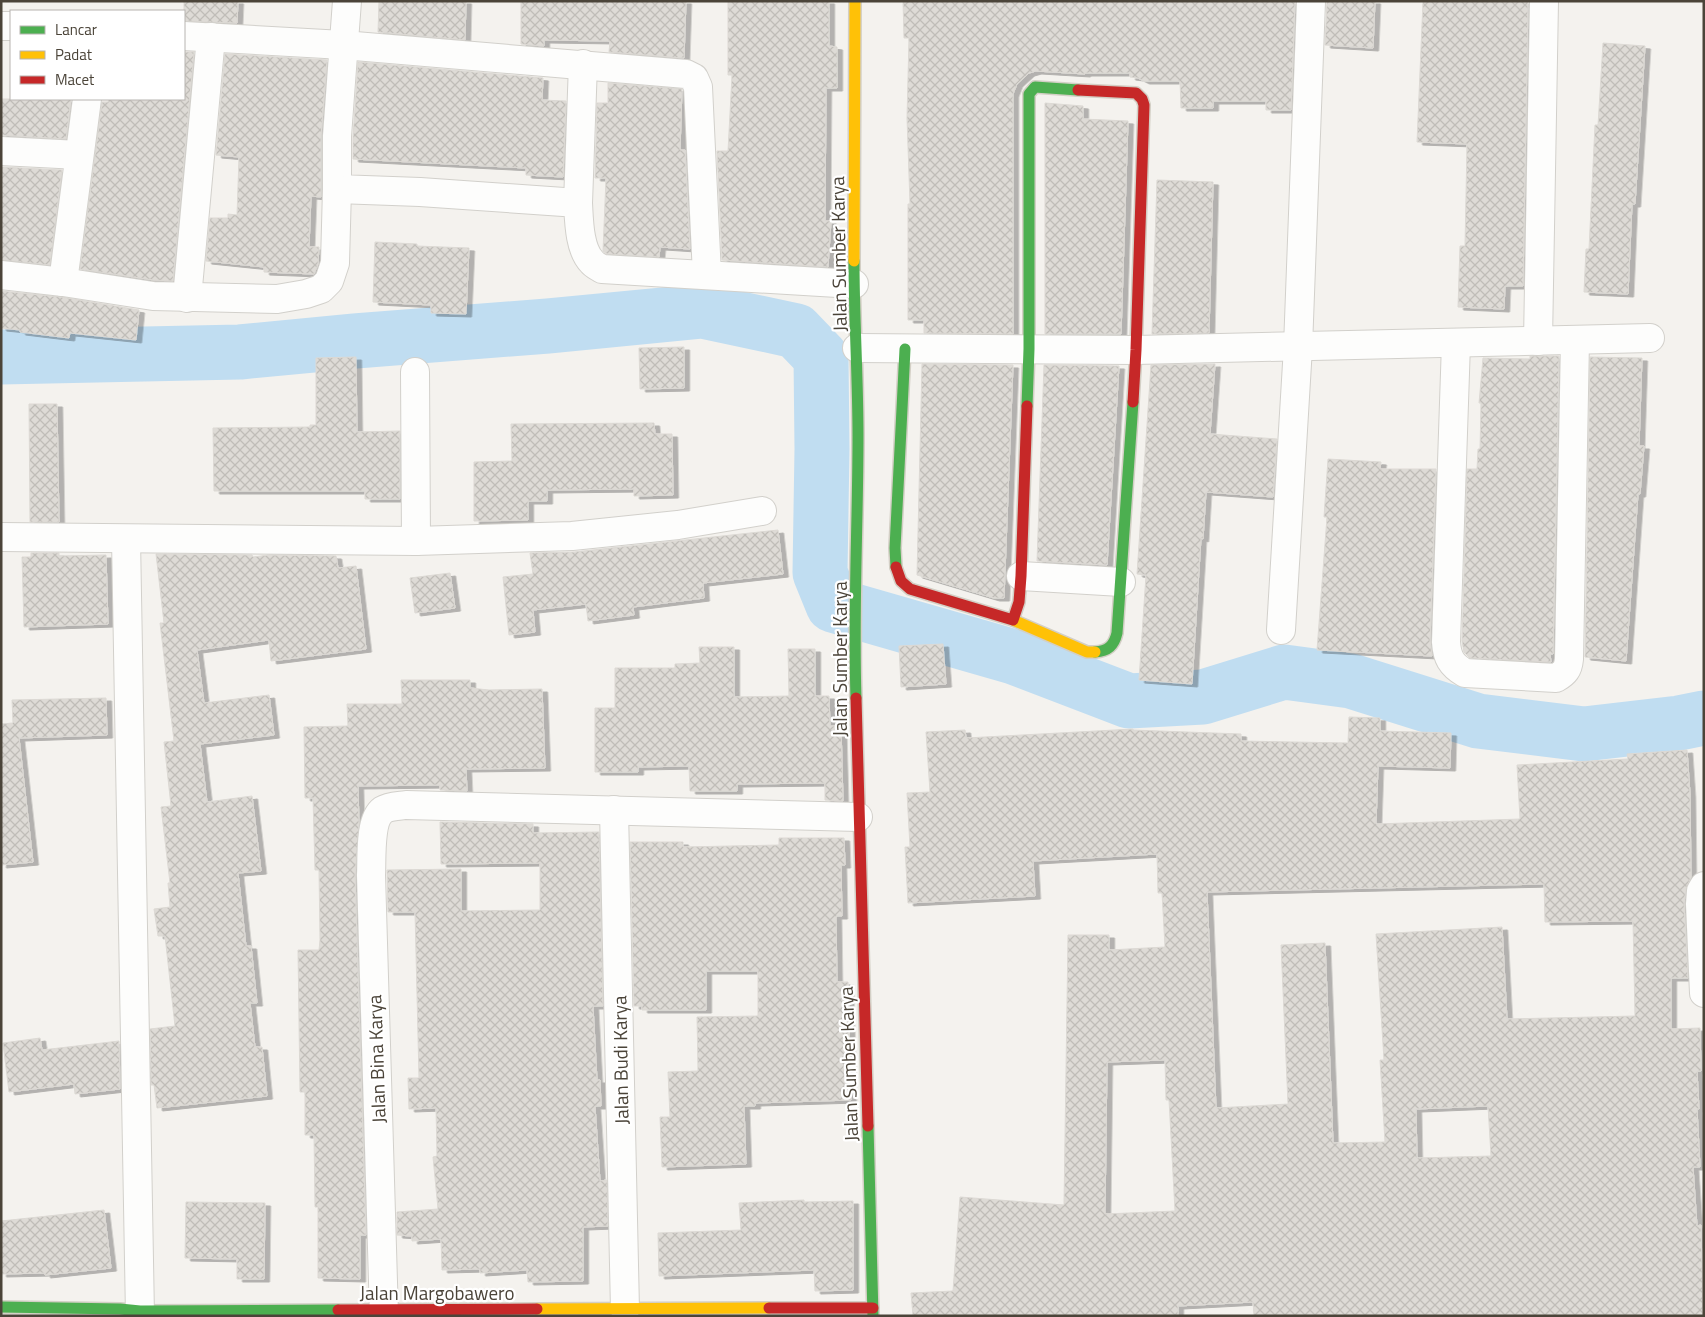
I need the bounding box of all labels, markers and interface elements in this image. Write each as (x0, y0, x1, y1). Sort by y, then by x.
legend (10, 10, 185, 100)
text: Lancar (55, 18, 97, 41)
text: Padat (55, 43, 93, 66)
text: Macet (55, 68, 95, 91)
street label: Jalan Sumber Karya (822, 176, 854, 332)
street label: Jalan Sumber Karya (825, 581, 854, 737)
street label: Jalan Sumber Karya (831, 985, 865, 1142)
street label: Jalan Bina Karya (359, 994, 393, 1124)
street label: Jalan Budi Karya (604, 995, 636, 1125)
street label: Jalan Margobawero (360, 1278, 514, 1307)

